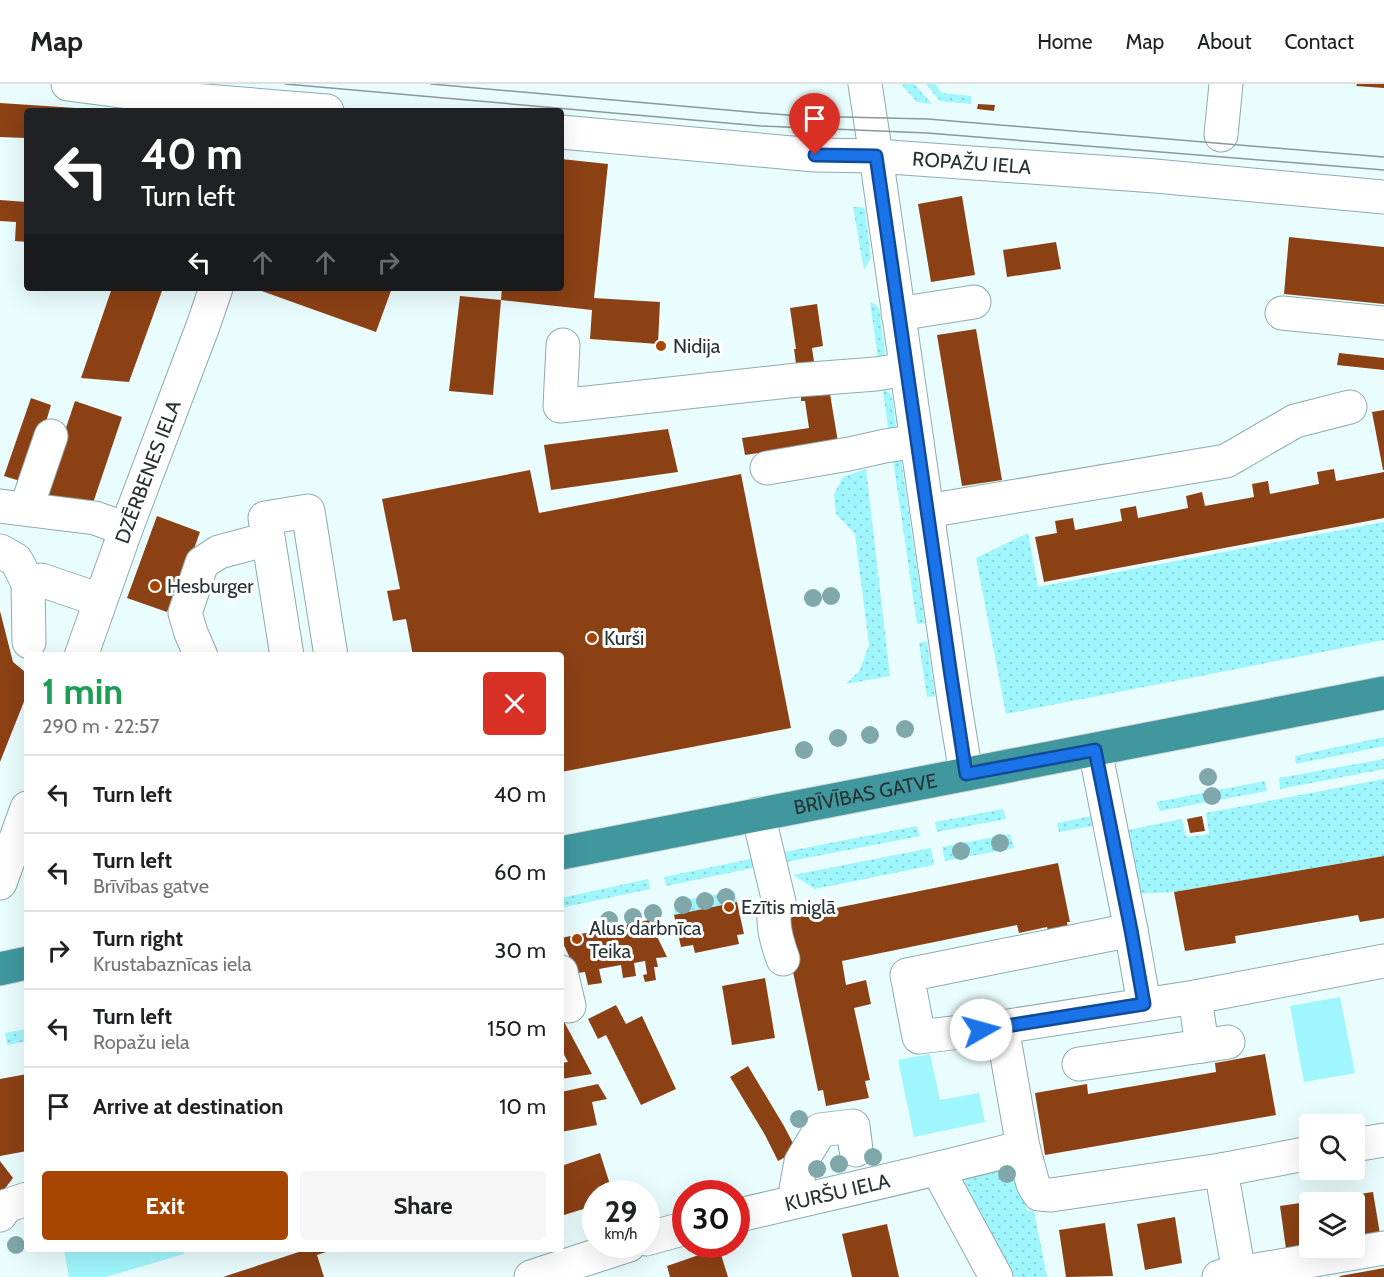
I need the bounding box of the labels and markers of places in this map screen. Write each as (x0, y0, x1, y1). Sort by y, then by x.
pin (789, 93, 840, 155)
place label: Nidija (673, 334, 721, 358)
marker: Nidija (654, 339, 668, 353)
place label: Hesburger (167, 574, 254, 598)
marker: Hesburger (148, 579, 162, 593)
place label: Kurši (604, 626, 644, 650)
marker: Kurši (585, 631, 599, 645)
place label: Ezītis miglā (741, 895, 836, 919)
marker: Ezītis miglā (722, 900, 736, 914)
place label: Alus darbnīca Teika (589, 916, 702, 963)
marker: Alus darbnīca Teika (570, 932, 584, 946)

